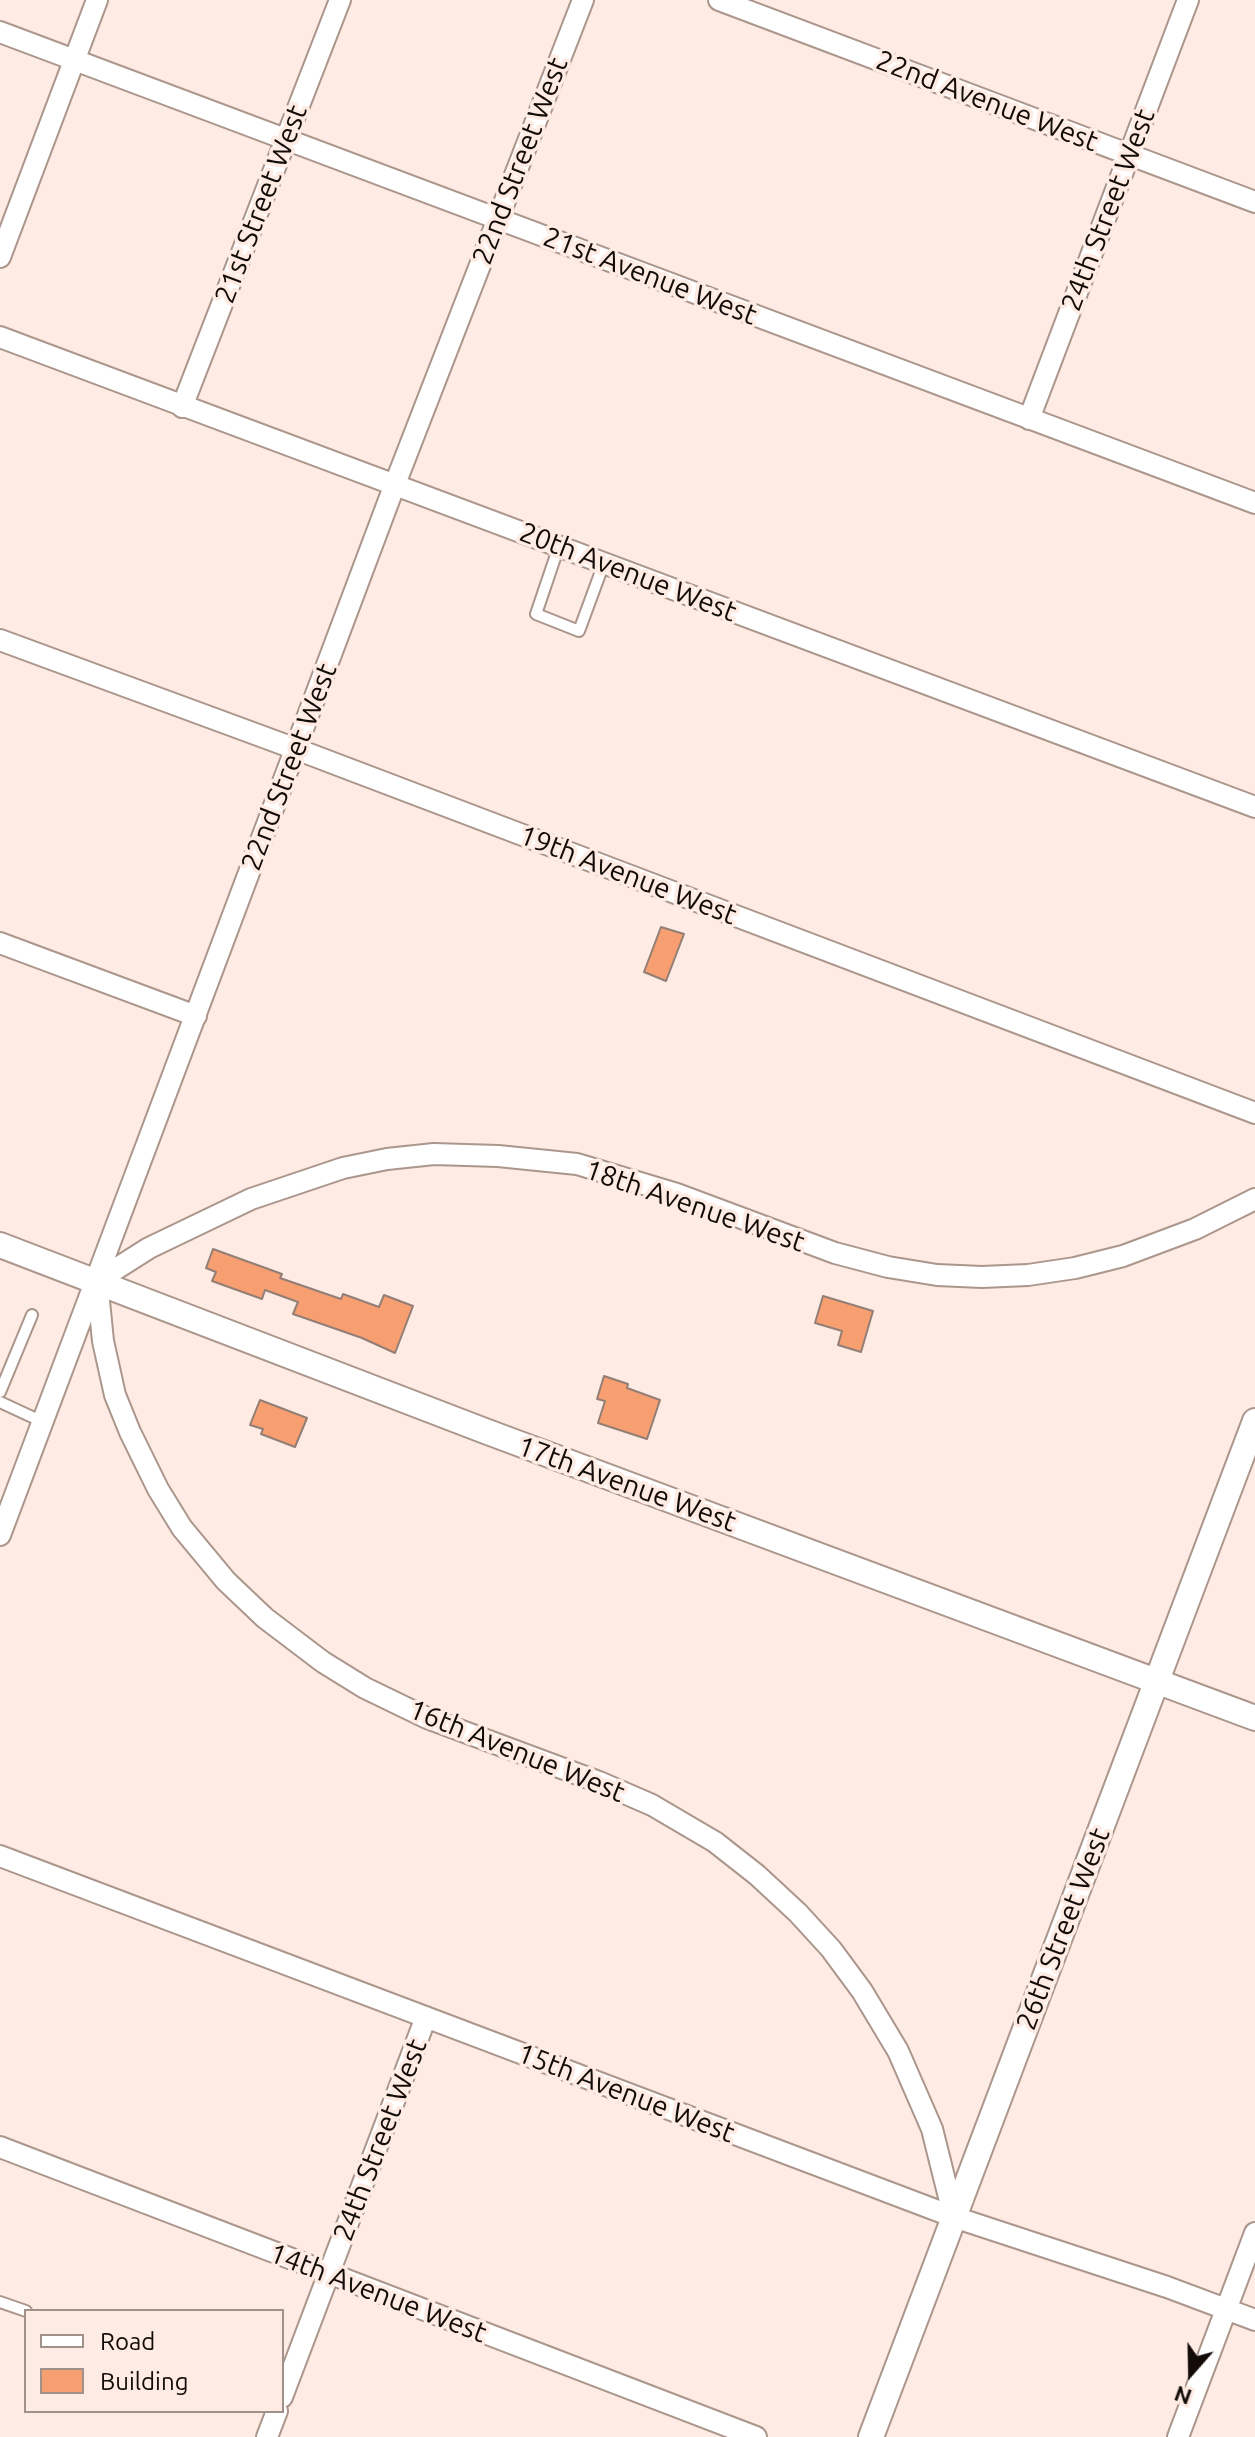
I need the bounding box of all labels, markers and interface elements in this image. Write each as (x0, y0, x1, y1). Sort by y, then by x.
street label: 22nd Avenue West (871, 43, 1103, 159)
street label: 22nd Street West (465, 53, 575, 269)
street label: 21st Street West (208, 100, 314, 308)
street label: 24th Street West (1054, 104, 1162, 316)
street label: 21st Avenue West (538, 220, 762, 332)
street label: 20th Avenue West (515, 515, 741, 629)
street label: 22nd Street West (234, 659, 344, 875)
street label: 19th Avenue West (515, 818, 741, 932)
street label: 18th Avenue West (581, 1153, 809, 1259)
street label: 17th Avenue West (513, 1429, 741, 1539)
street label: 16th Avenue West (404, 1692, 630, 1810)
street label: 26th Street West (1009, 1823, 1117, 2035)
street label: 24th Street West (326, 2034, 434, 2246)
street label: 15th Avenue West (513, 2036, 739, 2150)
street label: 14th Avenue West (265, 2236, 491, 2350)
legend (24, 2309, 284, 2413)
text: Road (100, 2328, 155, 2355)
north arrow (1151, 2333, 1231, 2413)
text: Building (100, 2368, 188, 2395)
text: N (1171, 2381, 1195, 2411)

